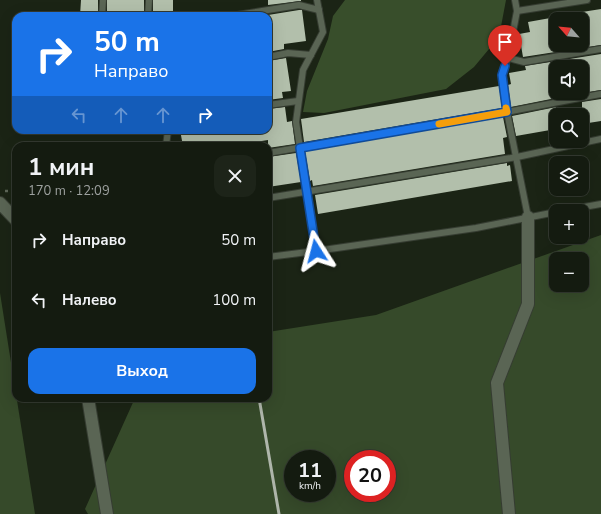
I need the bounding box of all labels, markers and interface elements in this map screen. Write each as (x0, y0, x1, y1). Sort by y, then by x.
north arrow (549, 12, 589, 52)
map controls (549, 12, 589, 292)
text: 50 m (94, 23, 160, 61)
pin (488, 25, 522, 66)
icon: right (28, 28, 80, 80)
icon: arrive (494, 31, 516, 53)
text: Направо (94, 59, 168, 83)
button: sound (549, 60, 589, 100)
icon: left (68, 104, 90, 126)
icon: ahead (110, 104, 132, 126)
icon: ahead (152, 104, 174, 126)
icon: right (194, 104, 216, 126)
button: search (549, 108, 589, 148)
text: 1 мин (28, 151, 94, 183)
button: close (214, 155, 256, 197)
button: layers (549, 156, 589, 196)
text: 170 m · 12:09 (28, 182, 110, 200)
button: + (549, 204, 589, 244)
icon: right (28, 229, 50, 251)
text: Направо (62, 230, 126, 250)
text: 50 m (221, 230, 256, 250)
position arrow (295, 230, 337, 272)
button: − (549, 252, 589, 292)
icon: left (28, 289, 50, 311)
text: Налево (62, 290, 117, 310)
text: 100 m (212, 290, 256, 310)
button: Выход (28, 348, 256, 394)
speed limit sign: 20 (344, 450, 396, 502)
text: 11 (298, 457, 322, 484)
text: km/h (299, 479, 321, 493)

